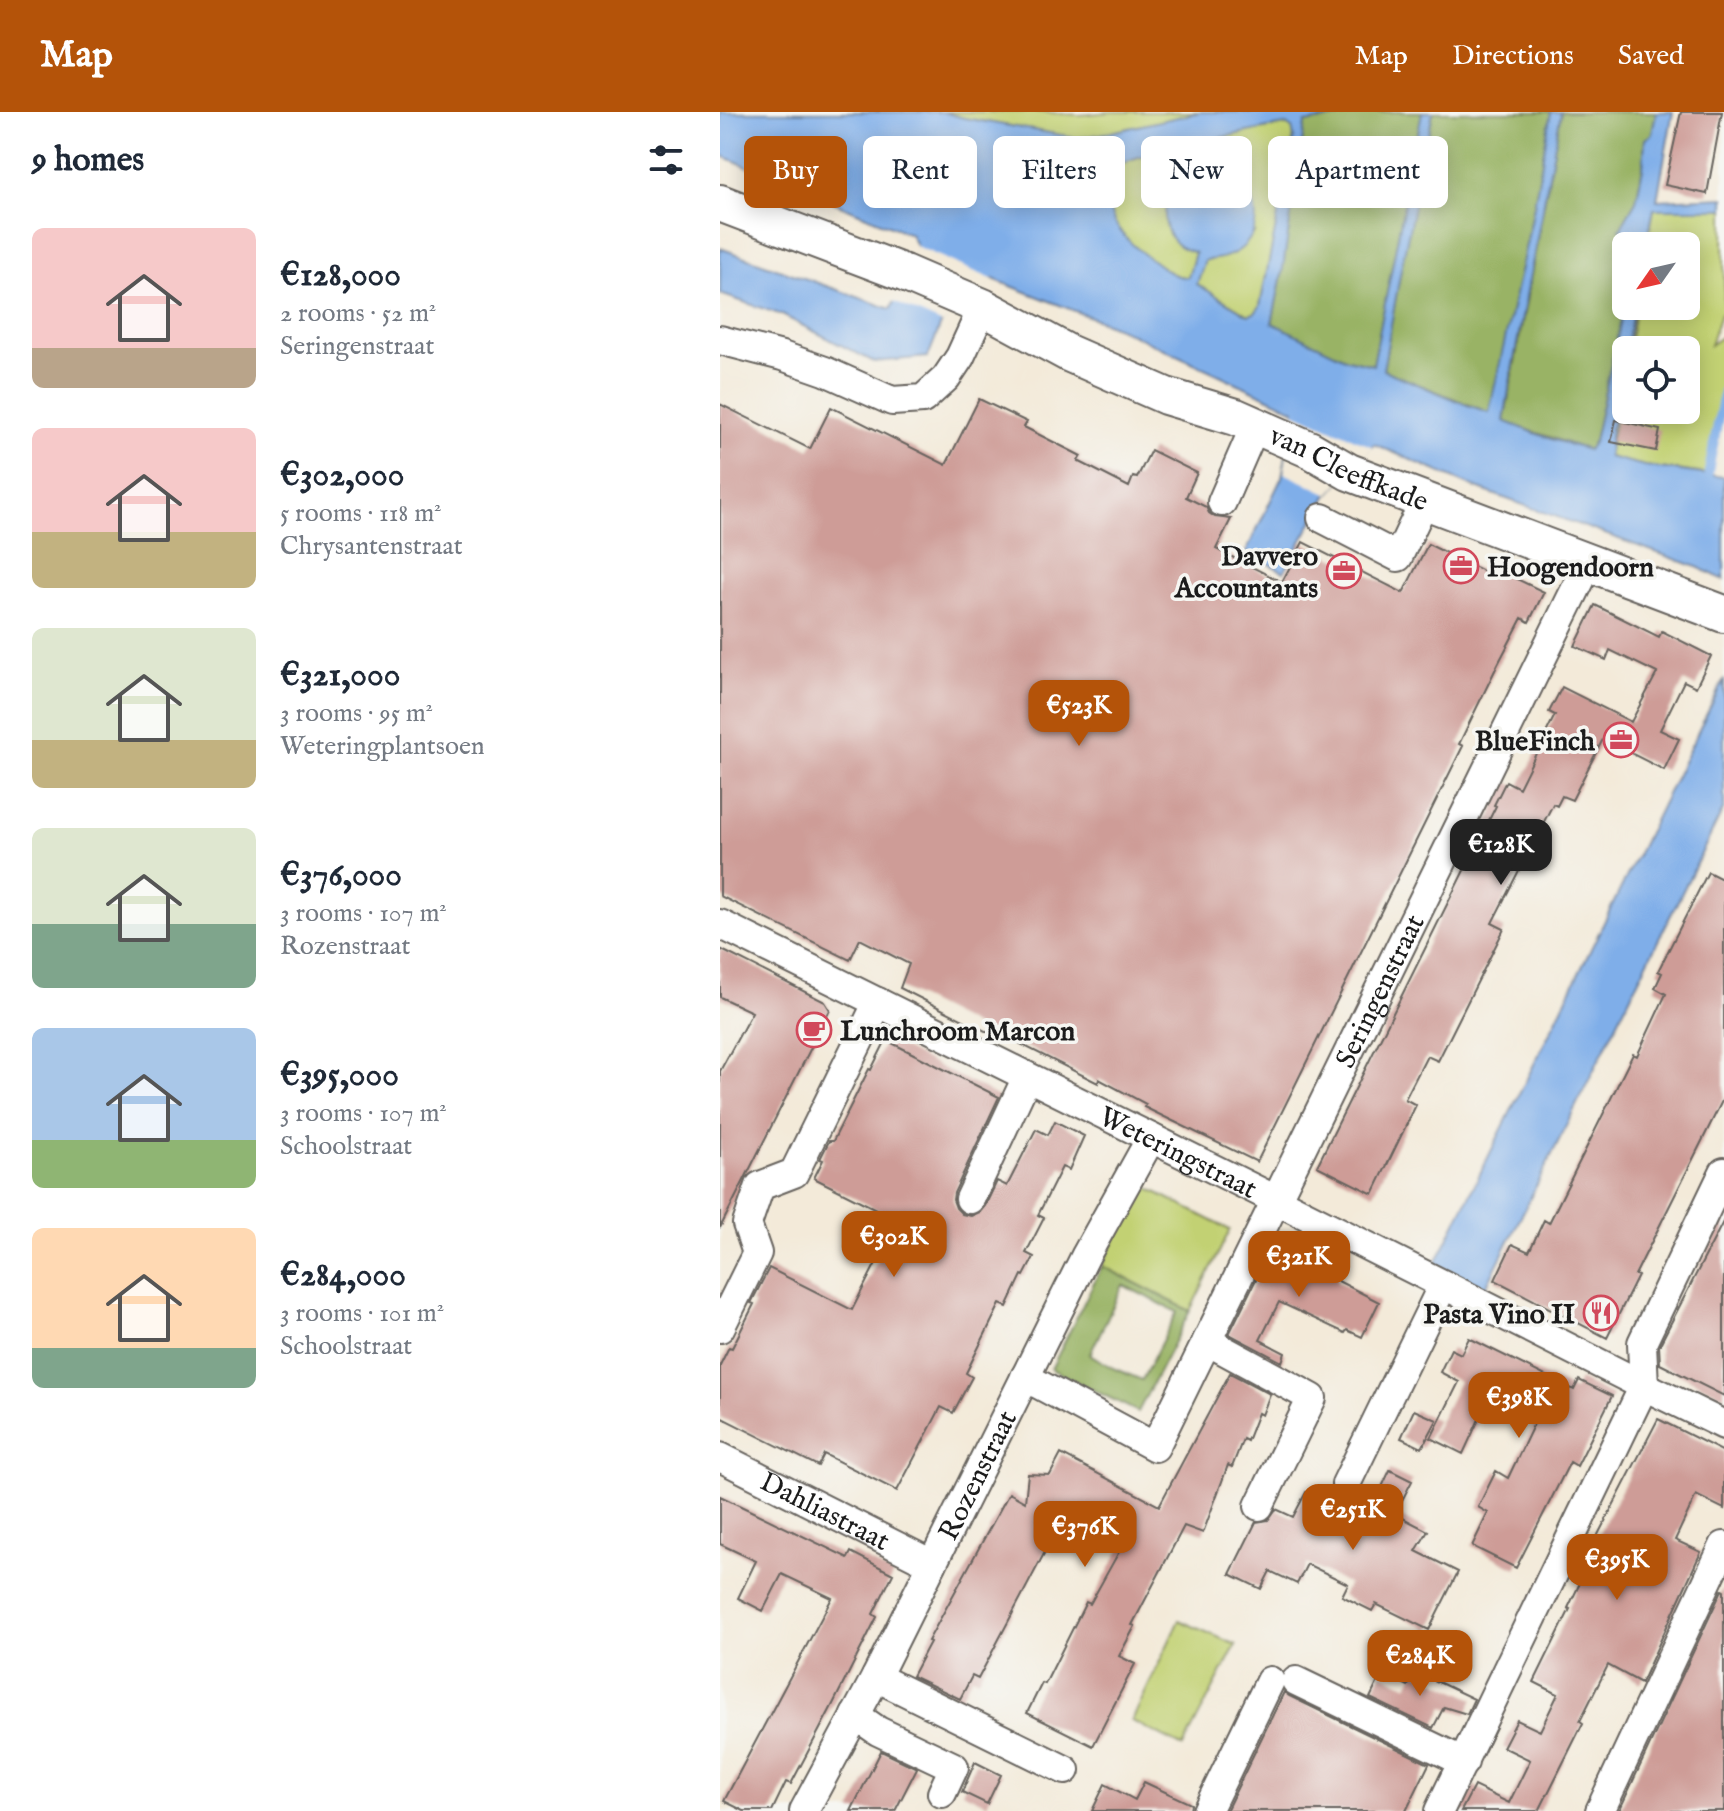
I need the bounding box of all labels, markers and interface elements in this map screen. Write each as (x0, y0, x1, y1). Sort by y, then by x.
text: Map (40, 32, 113, 80)
text: Map (1354, 39, 1408, 74)
text: Directions (1452, 39, 1574, 74)
text: Saved (1618, 39, 1684, 74)
chip: Buy (744, 136, 847, 208)
chip: Rent (863, 136, 977, 208)
chip: Filters (993, 136, 1125, 208)
chip: New (1141, 136, 1252, 208)
chip: Apartment (1268, 136, 1448, 208)
icon: filters (644, 138, 688, 182)
text: 9 homes (32, 139, 144, 182)
north arrow (1612, 232, 1700, 320)
map controls (1612, 232, 1700, 424)
text: €128,000 (280, 254, 401, 297)
icon: home (96, 260, 192, 356)
text: 2 rooms · 52 m² (280, 297, 436, 330)
text: Seringenstraat (280, 330, 435, 363)
button: locate (1612, 336, 1700, 424)
street label: van Cleeffkade (1264, 419, 1433, 520)
text: €302,000 (280, 454, 404, 497)
icon: home (96, 460, 192, 556)
text: 5 rooms · 118 m² (280, 497, 442, 530)
text: Chrysantenstraat (280, 530, 463, 563)
place label: Davvero Accountants (1174, 540, 1318, 607)
office icon: Hoogendoorn (1442, 547, 1480, 585)
place label: Hoogendoorn (1487, 551, 1654, 586)
office icon: Davvero Accountants (1325, 552, 1363, 590)
text: €321,000 (280, 654, 400, 697)
icon: home (96, 660, 192, 756)
pin: €523K (1023, 680, 1135, 748)
text: €523K (1046, 689, 1112, 722)
text: 3 rooms · 95 m² (280, 697, 433, 730)
office icon: BlueFinch (1602, 721, 1640, 759)
place label: BlueFinch (1475, 725, 1596, 760)
text: Weteringplantsoen (280, 730, 485, 763)
pin: €128K (1445, 819, 1557, 887)
text: €128K (1468, 828, 1534, 861)
text: €376,000 (280, 854, 402, 897)
icon: home (96, 860, 192, 956)
text: 3 rooms · 107 m² (280, 897, 447, 930)
street label: Seringenstraat (1329, 909, 1434, 1074)
text: Rozenstraat (280, 930, 411, 963)
cafe icon: Lunchroom Marcon (795, 1011, 833, 1049)
place label: Lunchroom Marcon (840, 1015, 1075, 1050)
text: €395,000 (280, 1054, 399, 1097)
icon: home (96, 1060, 192, 1156)
text: 3 rooms · 107 m² (280, 1097, 447, 1130)
street label: Weteringstraat (1093, 1100, 1263, 1208)
text: Schoolstraat (280, 1130, 412, 1163)
pin: €302K (838, 1211, 950, 1279)
text: €302K (860, 1220, 928, 1253)
pin: €321K (1243, 1231, 1355, 1299)
text: €321K (1266, 1240, 1332, 1273)
text: €284,000 (280, 1254, 406, 1297)
icon: home (96, 1260, 192, 1356)
restaurant icon: Pasta Vino II (1582, 1294, 1620, 1332)
text: 3 rooms · 101 m² (280, 1297, 444, 1330)
place label: Pasta Vino II (1423, 1298, 1575, 1333)
text: Schoolstraat (280, 1330, 412, 1363)
pin: €398K (1463, 1372, 1575, 1440)
text: €398K (1486, 1381, 1552, 1414)
street label: Rozenstraat (932, 1405, 1026, 1547)
street label: Dahliastraat (754, 1465, 895, 1560)
pin: €251K (1297, 1484, 1409, 1552)
text: €251K (1320, 1493, 1386, 1526)
pin: €376K (1029, 1501, 1141, 1569)
text: €376K (1052, 1510, 1118, 1543)
pin: €395K (1561, 1534, 1673, 1602)
text: €395K (1585, 1543, 1649, 1576)
pin: €284K (1364, 1630, 1476, 1698)
text: €284K (1385, 1639, 1455, 1672)

